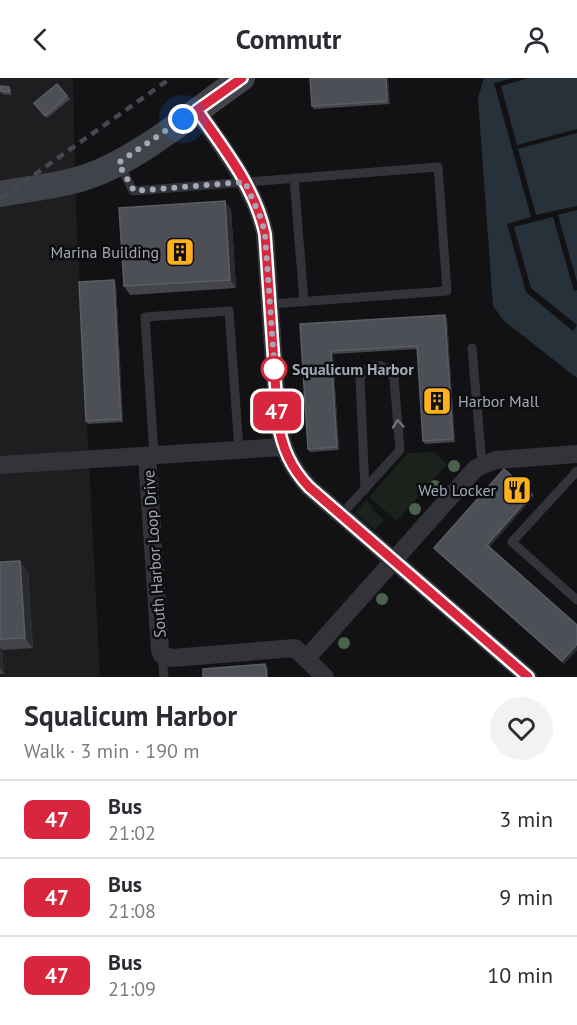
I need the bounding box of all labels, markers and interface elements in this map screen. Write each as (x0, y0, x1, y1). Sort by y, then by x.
text: Commutr (236, 22, 341, 56)
icon: back (24, 23, 57, 56)
icon: person (520, 23, 553, 56)
your location (168, 104, 198, 134)
building icon: Marina Building (164, 236, 196, 268)
place label: Marina Building (51, 242, 159, 262)
marker: Squalicum Harbor (261, 356, 287, 382)
place label: Squalicum Harbor (292, 359, 414, 379)
building icon: Harbor Mall (421, 385, 453, 417)
place label: Harbor Mall (458, 391, 539, 411)
line badge: 47 (250, 392, 304, 430)
text: 47 (265, 398, 289, 425)
one-way arrow (392, 419, 405, 428)
street label: South Harbor Loop Drive (138, 469, 170, 639)
restaurant icon: Web Locker (501, 474, 533, 506)
place label: Web Locker (418, 480, 497, 500)
text: Squalicum Harbor (24, 697, 237, 734)
button: heart (490, 697, 553, 760)
text: Walk · 3 min · 190 m (24, 738, 200, 764)
text: Bus (108, 792, 142, 820)
text: 3 min (499, 805, 553, 833)
text: 47 (45, 806, 69, 833)
text: 21:02 (108, 820, 156, 846)
text: Bus (108, 870, 142, 898)
text: 9 min (499, 883, 553, 911)
text: 47 (45, 884, 69, 911)
text: 21:08 (108, 898, 156, 924)
text: Bus (108, 948, 142, 976)
text: 10 min (487, 961, 553, 989)
text: 47 (45, 962, 69, 989)
text: 21:09 (108, 976, 156, 1002)

